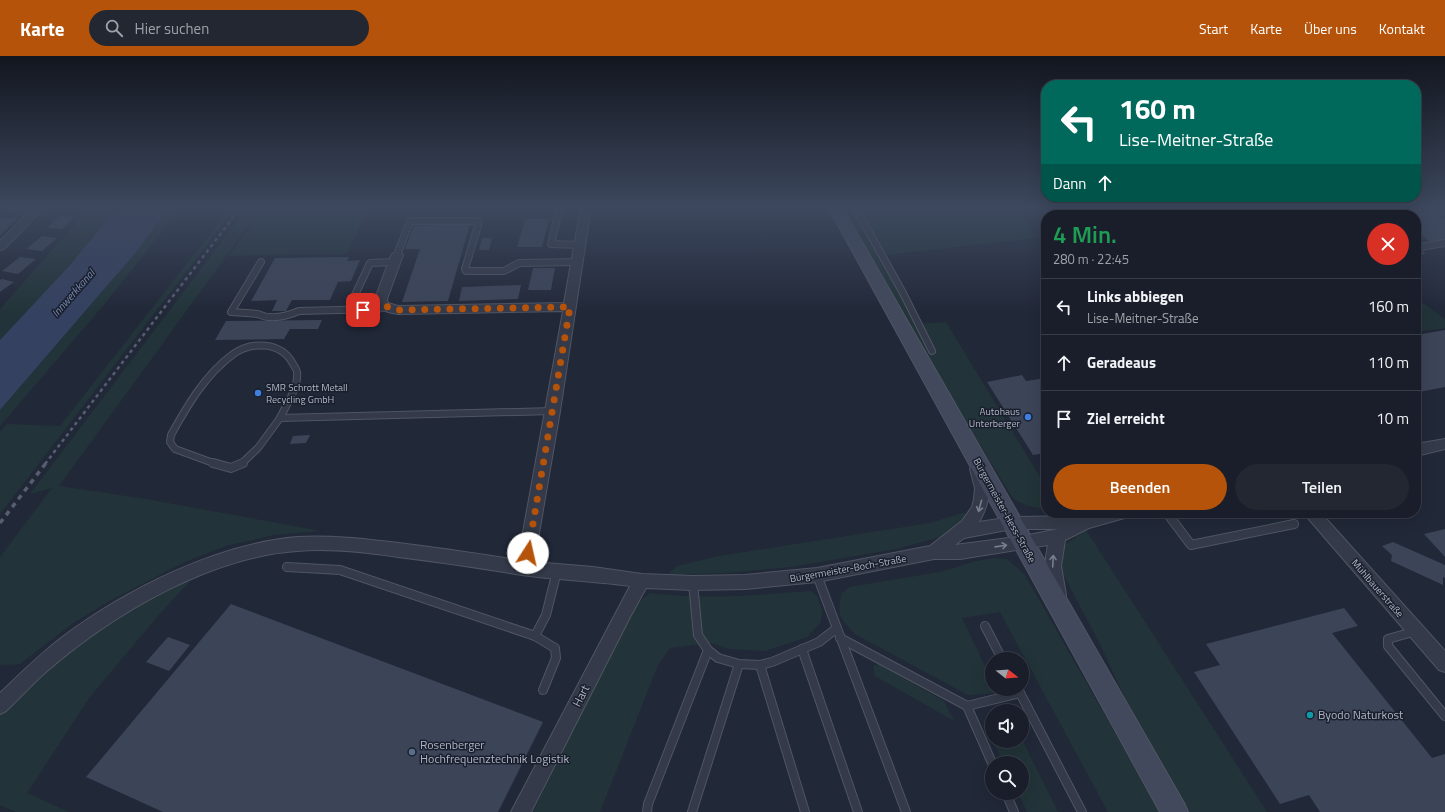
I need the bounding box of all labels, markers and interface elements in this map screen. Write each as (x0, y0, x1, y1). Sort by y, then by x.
search box (89, 10, 369, 46)
text: Karte (20, 14, 65, 43)
icon: search (103, 17, 125, 39)
text: Hier suchen (135, 17, 209, 40)
text: Start (1199, 18, 1228, 39)
text: Karte (1250, 18, 1282, 39)
text: Über uns (1304, 18, 1357, 39)
text: Kontakt (1379, 18, 1425, 39)
text: 160 m (1119, 87, 1196, 130)
icon: left (1053, 96, 1105, 148)
text: Lise-Meitner-Straße (1119, 126, 1273, 153)
text: Dann (1053, 172, 1086, 195)
icon: ahead (1094, 172, 1116, 194)
text: 4 Min. (1053, 216, 1117, 252)
button: close (1367, 223, 1409, 265)
text: 280 m · 22:45 (1053, 249, 1129, 269)
water label: Innwerkkanal (48, 264, 99, 320)
text: Links abbiegen (1087, 285, 1184, 308)
pin (346, 293, 380, 327)
text: 160 m (1368, 295, 1409, 318)
icon: left (1053, 296, 1075, 318)
icon: arrive (352, 299, 374, 321)
text: Lise-Meitner-Straße (1087, 308, 1199, 328)
text: Geradeaus (1087, 351, 1156, 374)
text: 110 m (1368, 351, 1409, 374)
icon: ahead (1053, 352, 1075, 374)
place label: SMR Schrott Metall Recycling GmbH (266, 380, 348, 407)
marker: SMR Schrott Metall Recycling GmbH (253, 388, 263, 398)
place label: Autohaus Unterberger (969, 404, 1021, 431)
text: Ziel erreicht (1087, 407, 1165, 430)
text: 10 m (1376, 407, 1409, 430)
icon: arrive (1053, 408, 1075, 430)
marker: Autohaus Unterberger (1023, 412, 1033, 422)
street label: Bürgermeister-Hess-Straße (969, 455, 1040, 565)
button: Beenden (1053, 464, 1227, 510)
button: Teilen (1235, 464, 1409, 510)
one-way arrow (975, 499, 983, 512)
position arrow (507, 532, 549, 574)
one-way arrow (994, 542, 1007, 550)
street label: Bürgermeister-Boch-Straße (789, 551, 908, 586)
one-way arrow (1049, 555, 1056, 568)
street label: Mühlbauerstraße (1348, 556, 1407, 621)
north arrow (985, 652, 1029, 696)
map controls (985, 652, 1029, 800)
street label: Hart (567, 681, 594, 710)
button: sound (985, 704, 1029, 748)
place label: Byodo Naturkost (1318, 705, 1404, 724)
marker: Byodo Naturkost (1305, 710, 1315, 720)
place label: Rosenberger Hochfrequenztechnik Logistik (420, 735, 569, 768)
marker: Rosenberger Hochfrequenztechnik Logistik (407, 747, 417, 757)
button: search (985, 756, 1029, 800)

